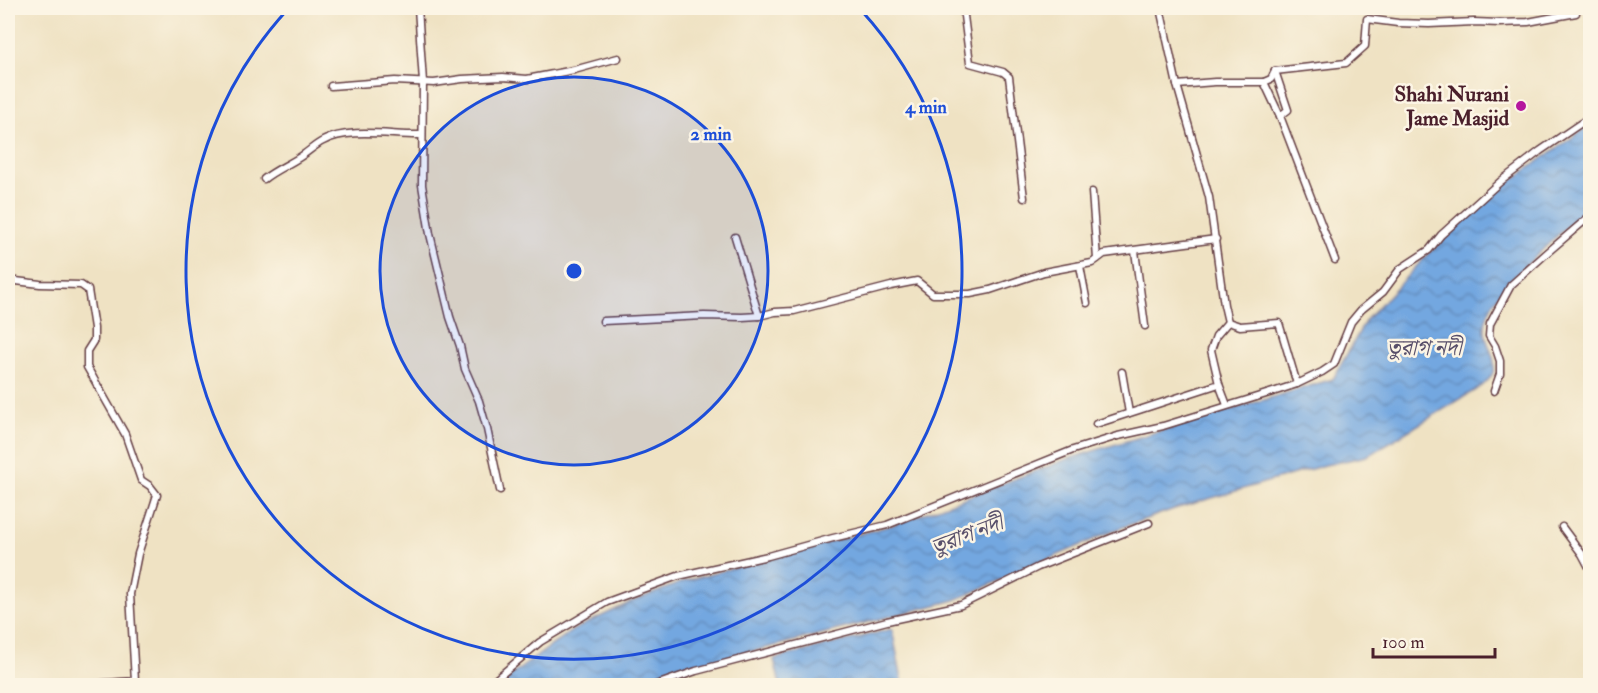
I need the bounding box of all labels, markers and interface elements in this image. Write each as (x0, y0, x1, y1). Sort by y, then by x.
place label: Shahi Nurani Jame Masjid (1395, 81, 1510, 132)
text: 4 min (904, 96, 947, 119)
marker: Shahi Nurani Jame Masjid (1514, 99, 1528, 113)
text: 2 min (691, 123, 732, 146)
centre of rings (564, 261, 584, 281)
water label: তুরাগ নদী (1387, 334, 1464, 362)
water label: তুরাগ নদী (927, 508, 1009, 561)
scale bar (1373, 621, 1494, 659)
text: 100 m (1382, 631, 1425, 654)

